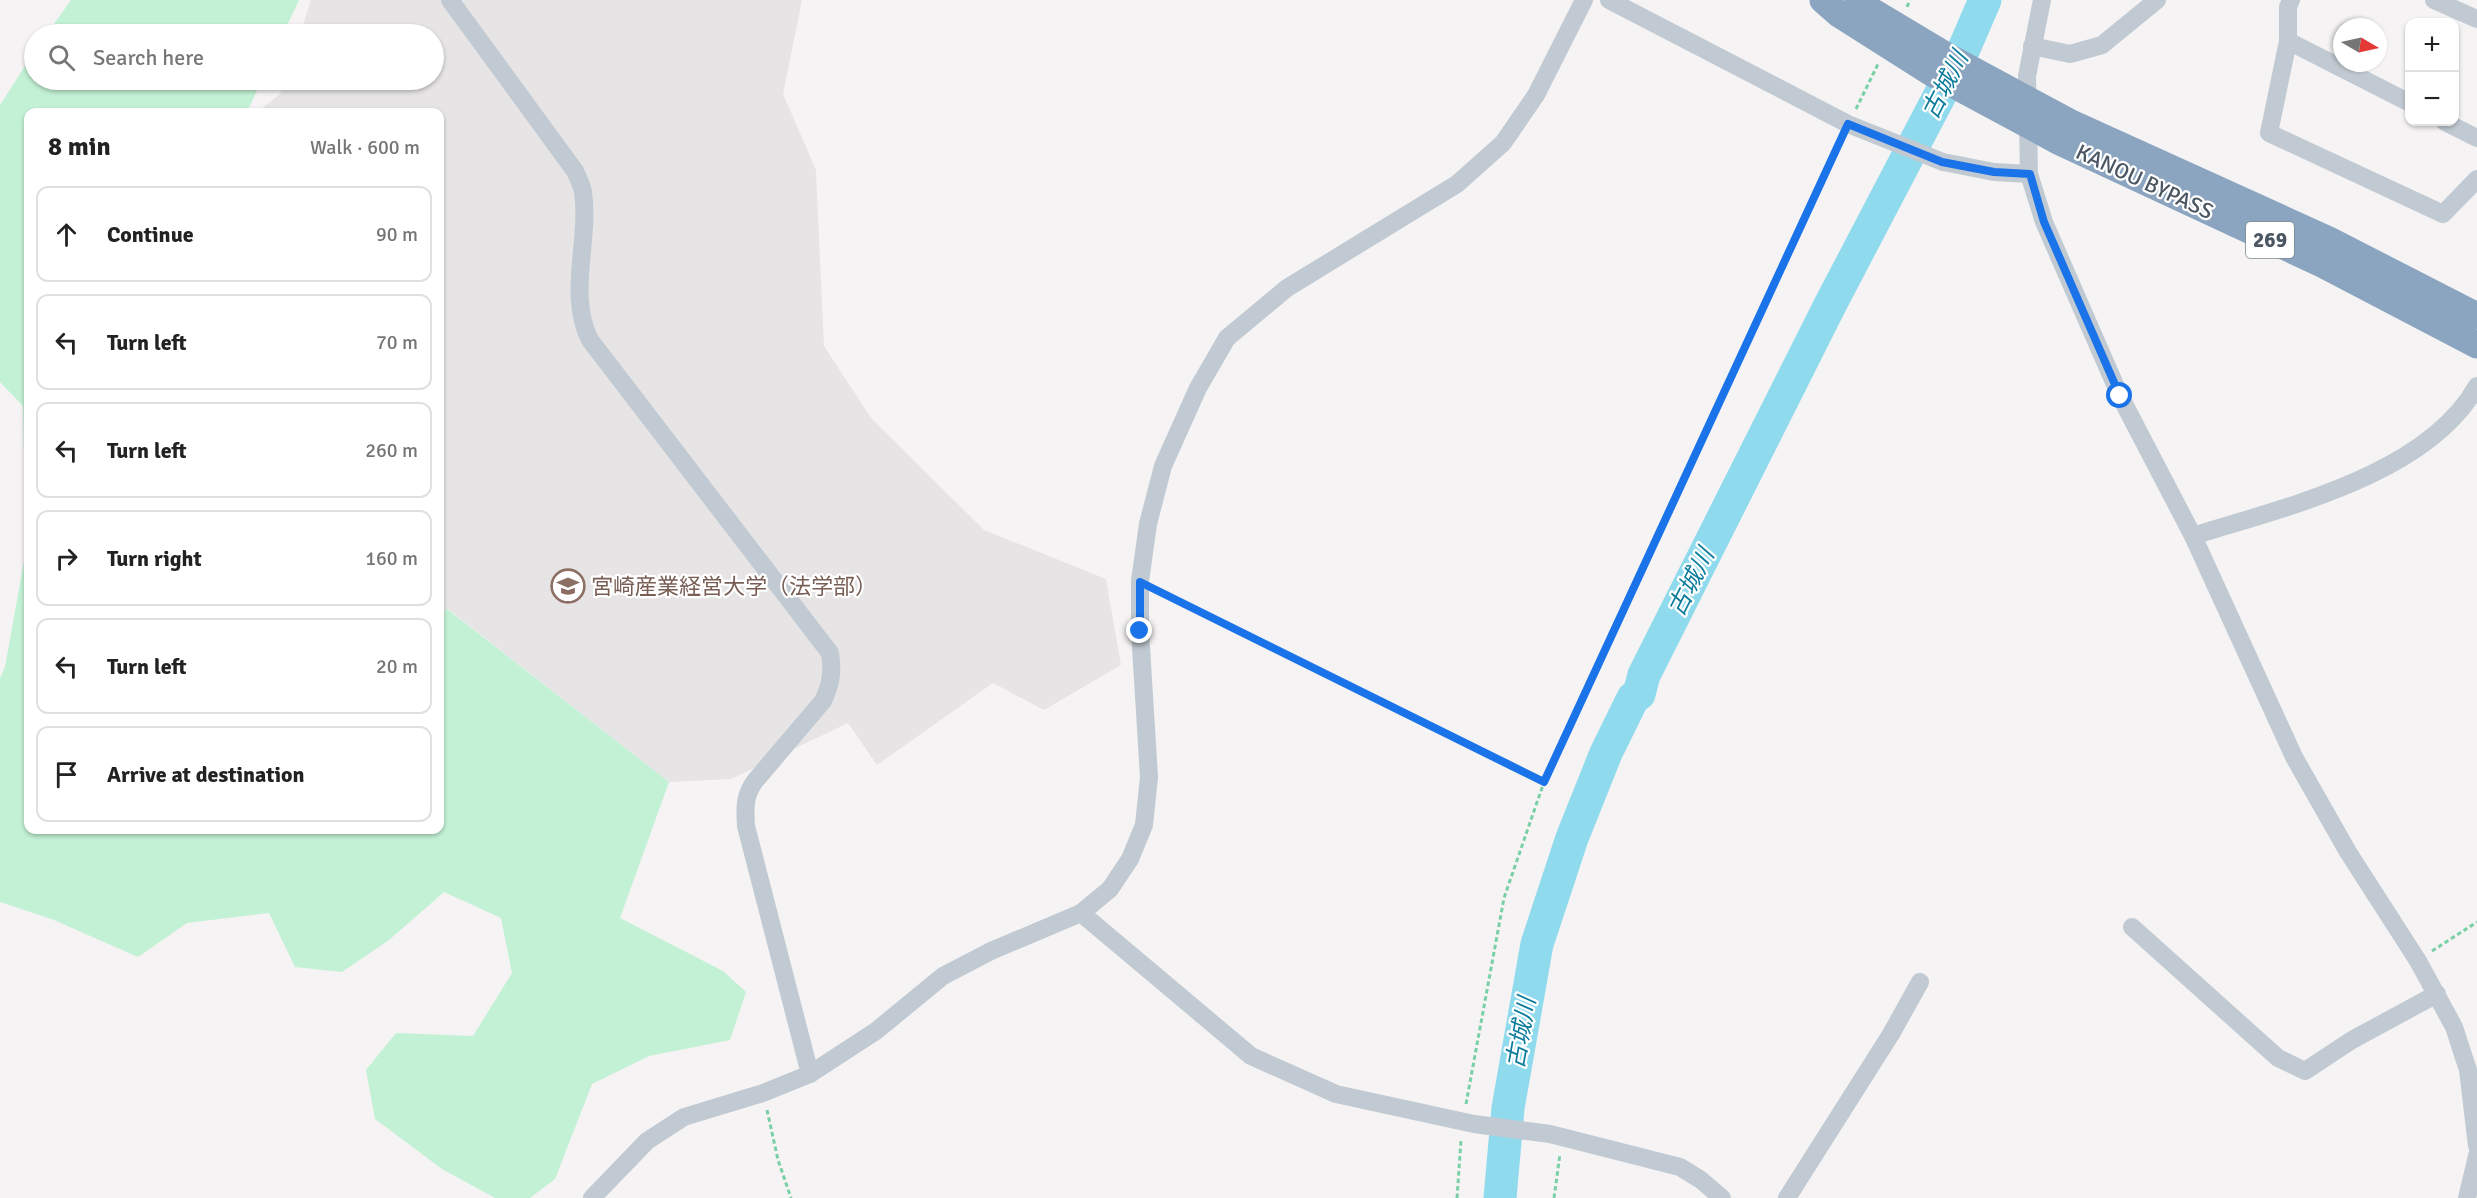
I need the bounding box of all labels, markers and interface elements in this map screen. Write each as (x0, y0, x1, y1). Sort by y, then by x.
north arrow (2333, 18, 2387, 72)
map controls (2405, 18, 2459, 126)
button: + (2405, 18, 2459, 72)
search box (24, 24, 444, 90)
icon: search (45, 41, 78, 74)
water label: 古城川 (1915, 43, 1976, 124)
text: Search here (93, 44, 204, 71)
button: − (2405, 72, 2459, 126)
text: 8 min (48, 131, 111, 163)
text: Walk · 600 m (310, 135, 420, 160)
street label: KANOU BYPASS (2072, 138, 2218, 225)
icon: ahead (50, 218, 83, 251)
text: Continue (107, 221, 194, 248)
text: 90 m (376, 222, 418, 247)
road number: 269 (2246, 222, 2294, 258)
icon: left (50, 326, 83, 359)
text: Turn left (107, 329, 187, 356)
text: 70 m (376, 330, 418, 355)
route start (2106, 382, 2132, 408)
icon: left (50, 434, 83, 467)
text: Turn left (107, 437, 187, 464)
text: 260 m (365, 438, 418, 463)
water label: 古城川 (1661, 540, 1722, 621)
icon: right (50, 542, 83, 575)
text: Turn right (107, 545, 202, 572)
text: 160 m (365, 546, 418, 571)
school or university icon: 宮崎産業経営大学（法学部） (550, 568, 586, 604)
place label: 宮崎産業経営大学（法学部） (591, 573, 877, 600)
route end (1126, 617, 1152, 643)
icon: left (50, 650, 83, 683)
text: Turn left (107, 653, 187, 680)
text: 20 m (376, 654, 418, 679)
icon: arrive (50, 758, 83, 791)
text: Arrive at destination (107, 761, 304, 788)
water label: 古城川 (1500, 992, 1543, 1071)

